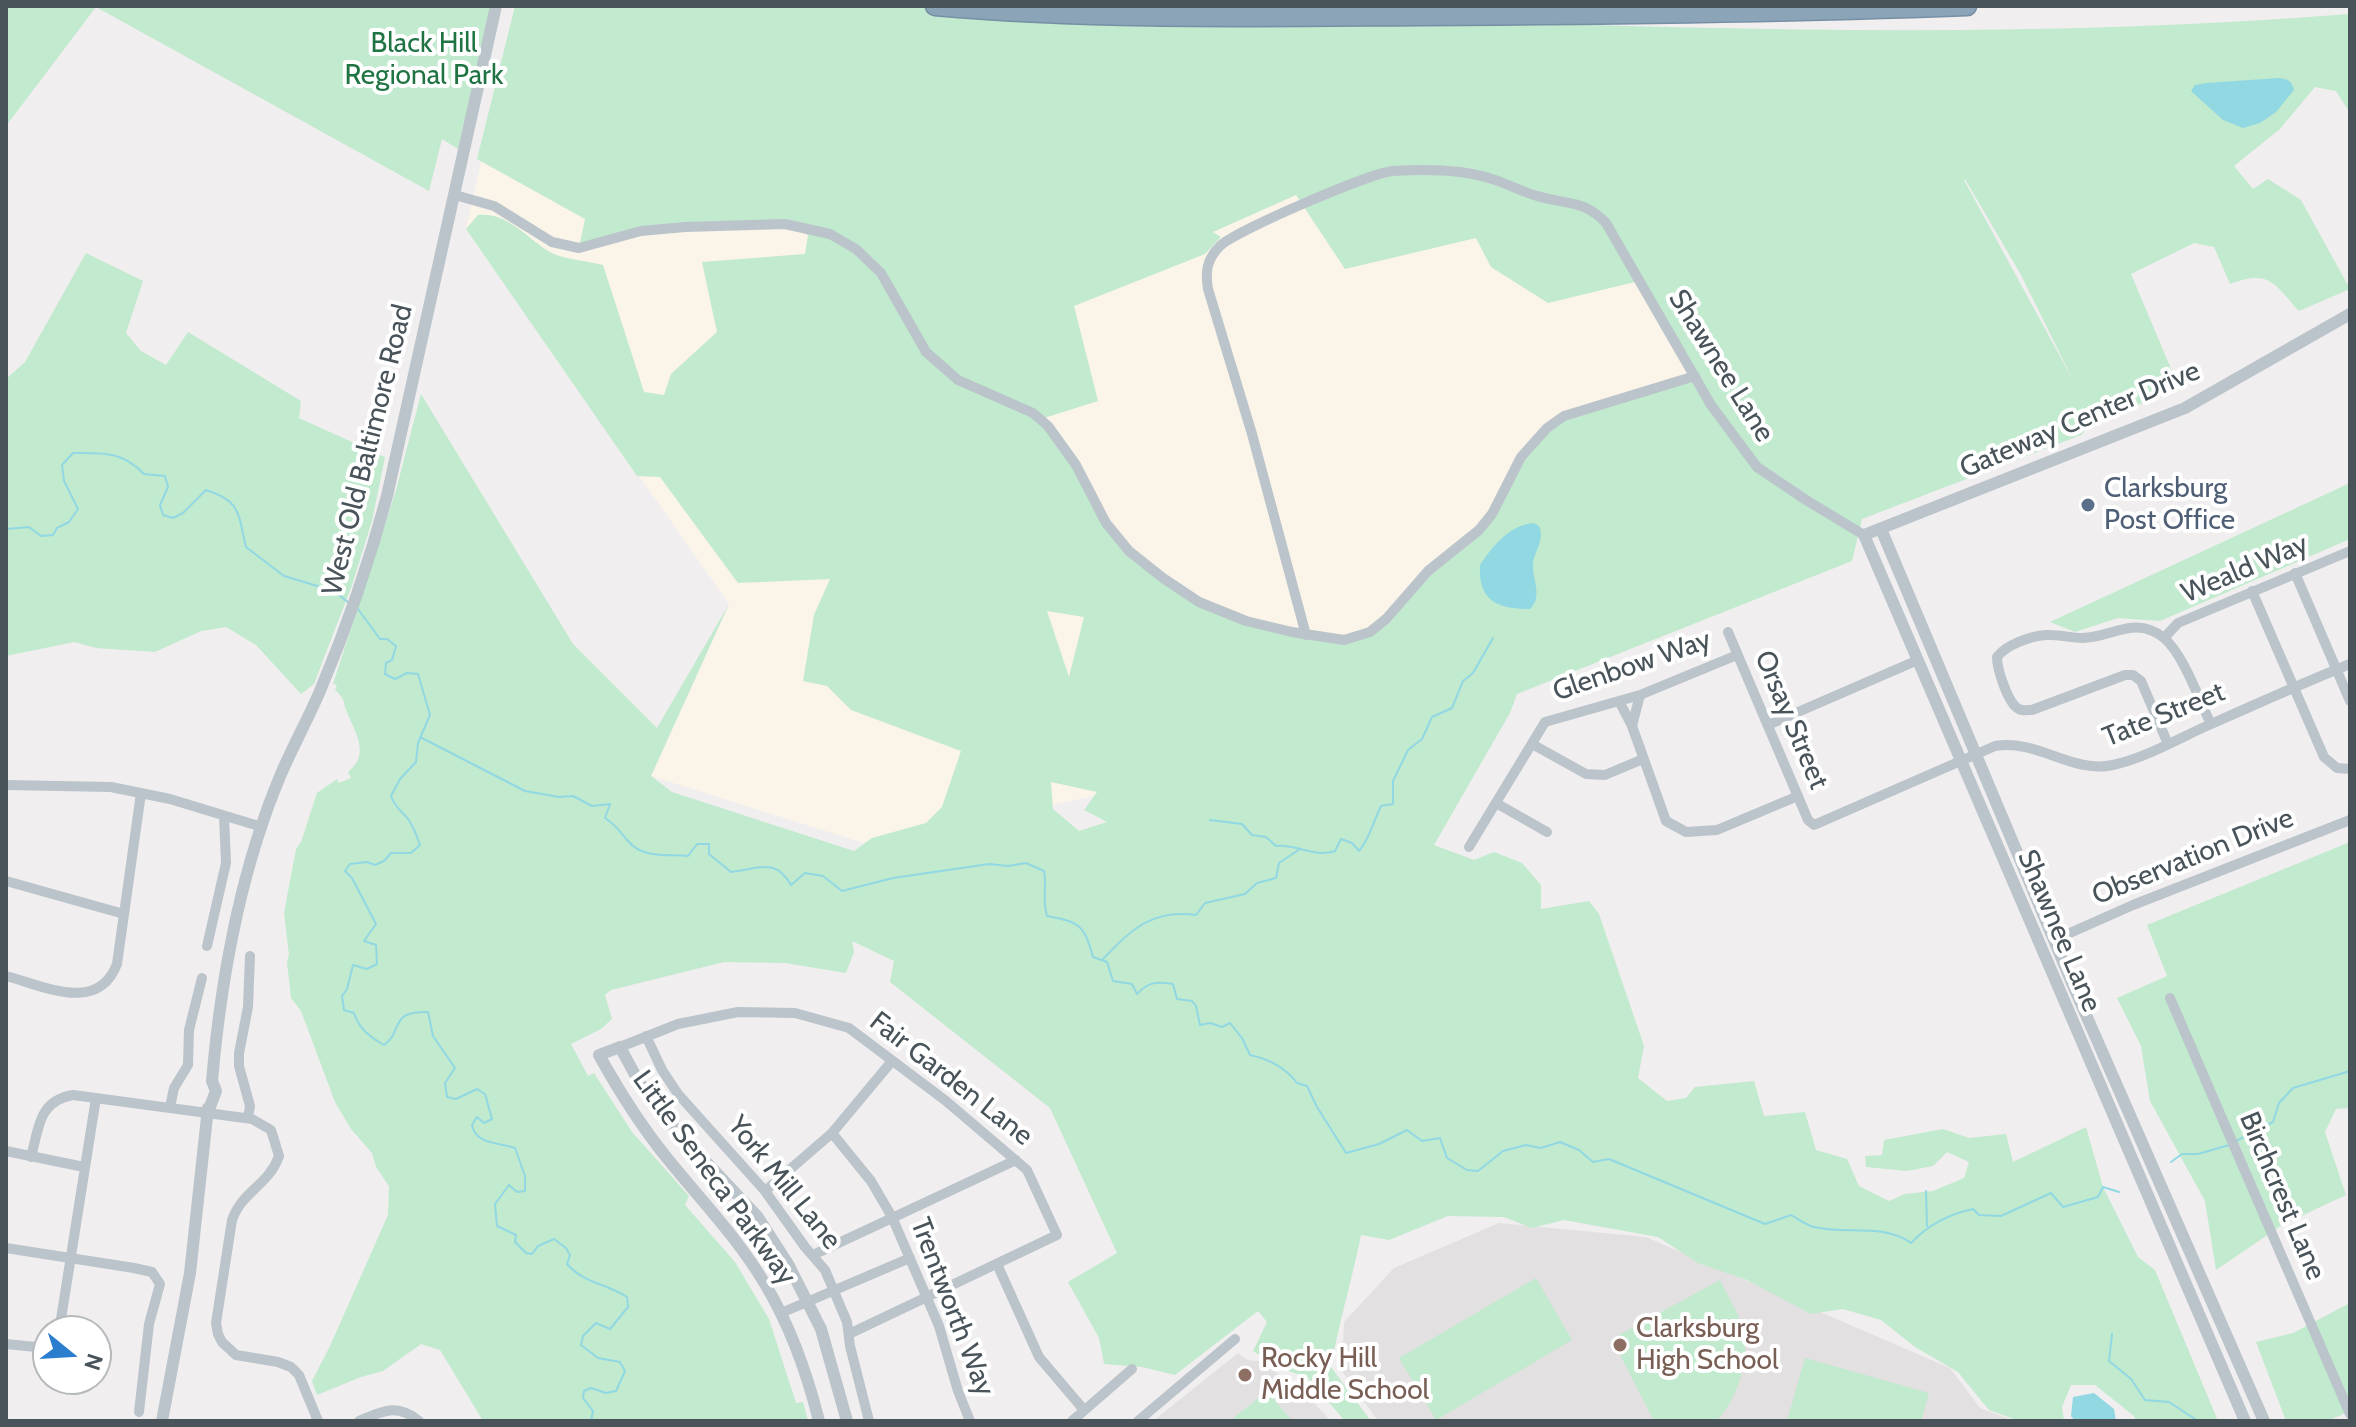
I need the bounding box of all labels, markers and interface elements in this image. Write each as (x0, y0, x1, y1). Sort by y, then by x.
park label: Black Hill Regional Park (345, 27, 503, 93)
street label: Shawnee Lane (1661, 284, 1781, 448)
street label: West Old Baltimore Road (316, 301, 420, 599)
street label: Gateway Center Drive (1955, 354, 2205, 486)
place label: Clarksburg Post Office (2104, 472, 2235, 538)
marker: Clarksburg Post Office (2079, 496, 2097, 514)
street label: Weald Way (2177, 527, 2313, 611)
street label: Glenbow Way (1549, 623, 1715, 709)
street label: Orsay Street (1747, 646, 1835, 794)
street label: Tate Street (2098, 675, 2230, 755)
street label: Observation Drive (2087, 801, 2299, 913)
street label: Shawnee Lane (2010, 845, 2108, 1017)
street label: Fair Garden Lane (863, 1005, 1039, 1153)
street label: Little Seneca Parkway (625, 1064, 803, 1292)
street label: Birchcrest Lane (2232, 1107, 2332, 1285)
street label: York Mill Lane (720, 1109, 848, 1257)
street label: Trentworth Way (903, 1213, 1001, 1401)
place label: Clarksburg High School (1636, 1312, 1779, 1378)
north arrow (32, 1315, 112, 1395)
marker: Clarksburg High School (1611, 1336, 1629, 1354)
place label: Rocky Hill Middle School (1261, 1342, 1429, 1408)
text: N (78, 1350, 109, 1374)
marker: Rocky Hill Middle School (1236, 1366, 1254, 1384)

